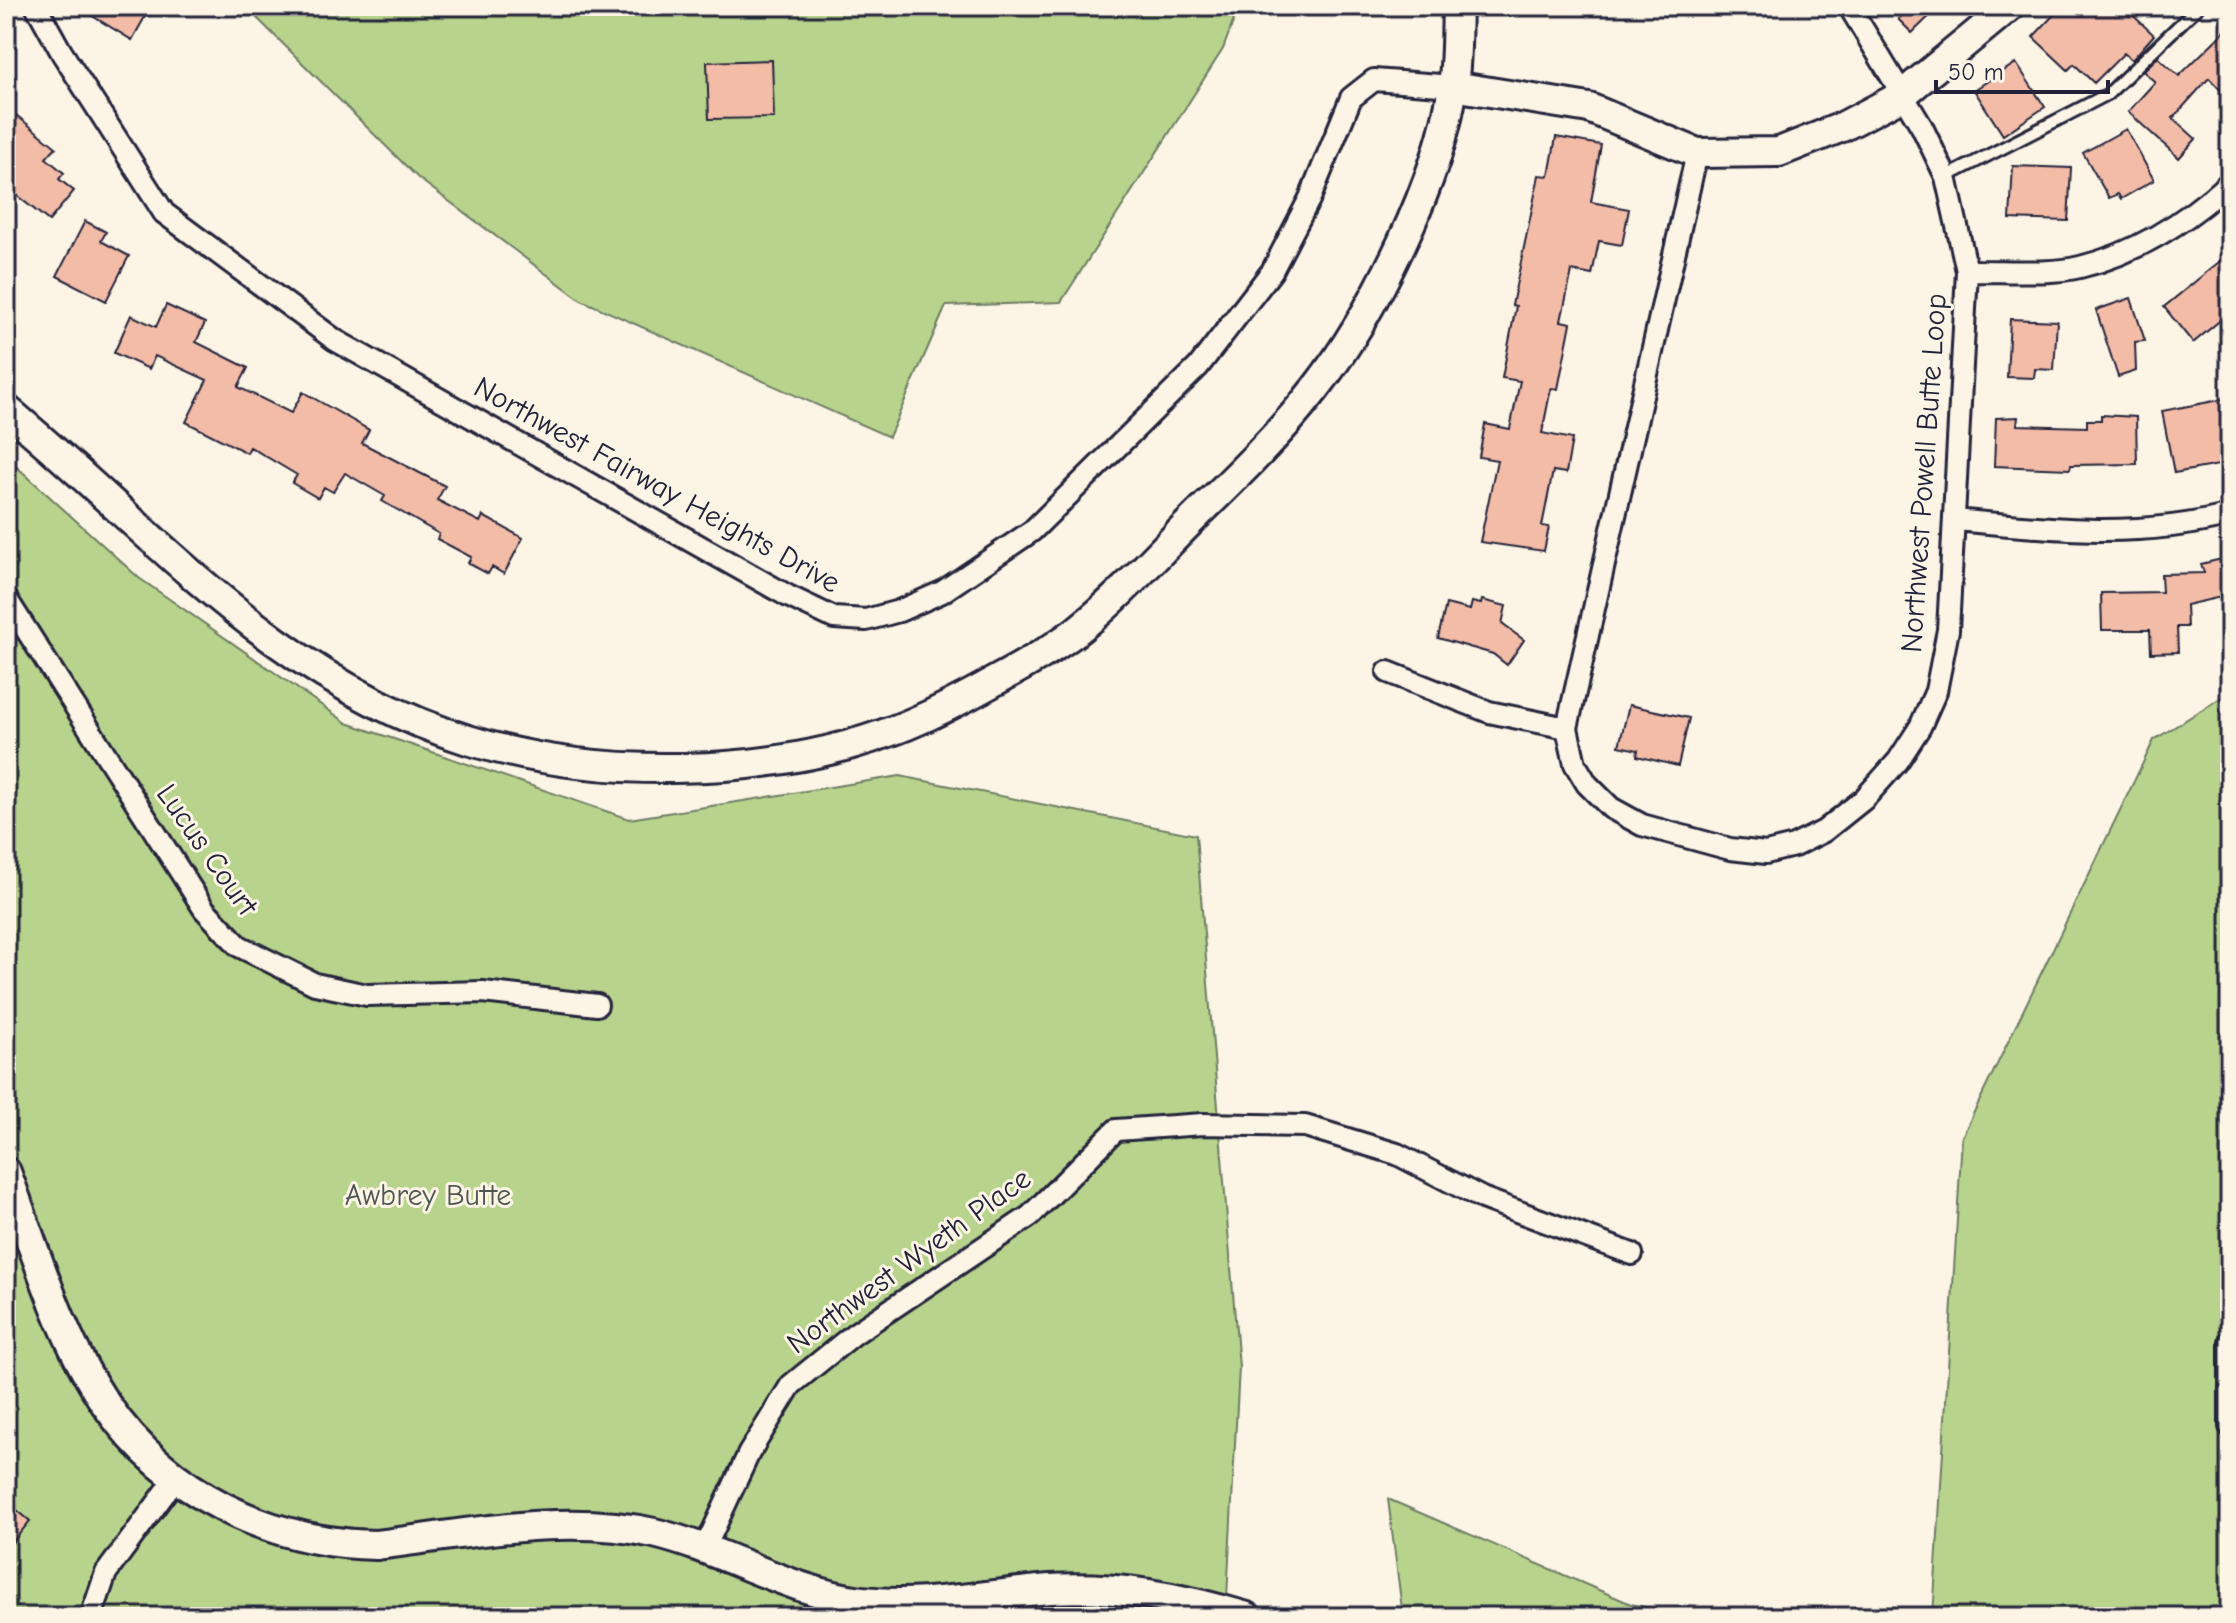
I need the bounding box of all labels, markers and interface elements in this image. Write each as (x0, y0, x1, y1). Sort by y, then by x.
scale bar (1936, 44, 2108, 94)
text: 50 m (1948, 58, 2004, 86)
street label: Northwest Powell Butte Loop (1894, 292, 1954, 654)
street label: Northwest Fairway Heights Drive (468, 370, 846, 600)
street label: Lucus Court (149, 778, 266, 924)
street label: Northwest Wyeth Place (780, 1161, 1038, 1361)
park label: Awbrey Butte (345, 1178, 511, 1213)

